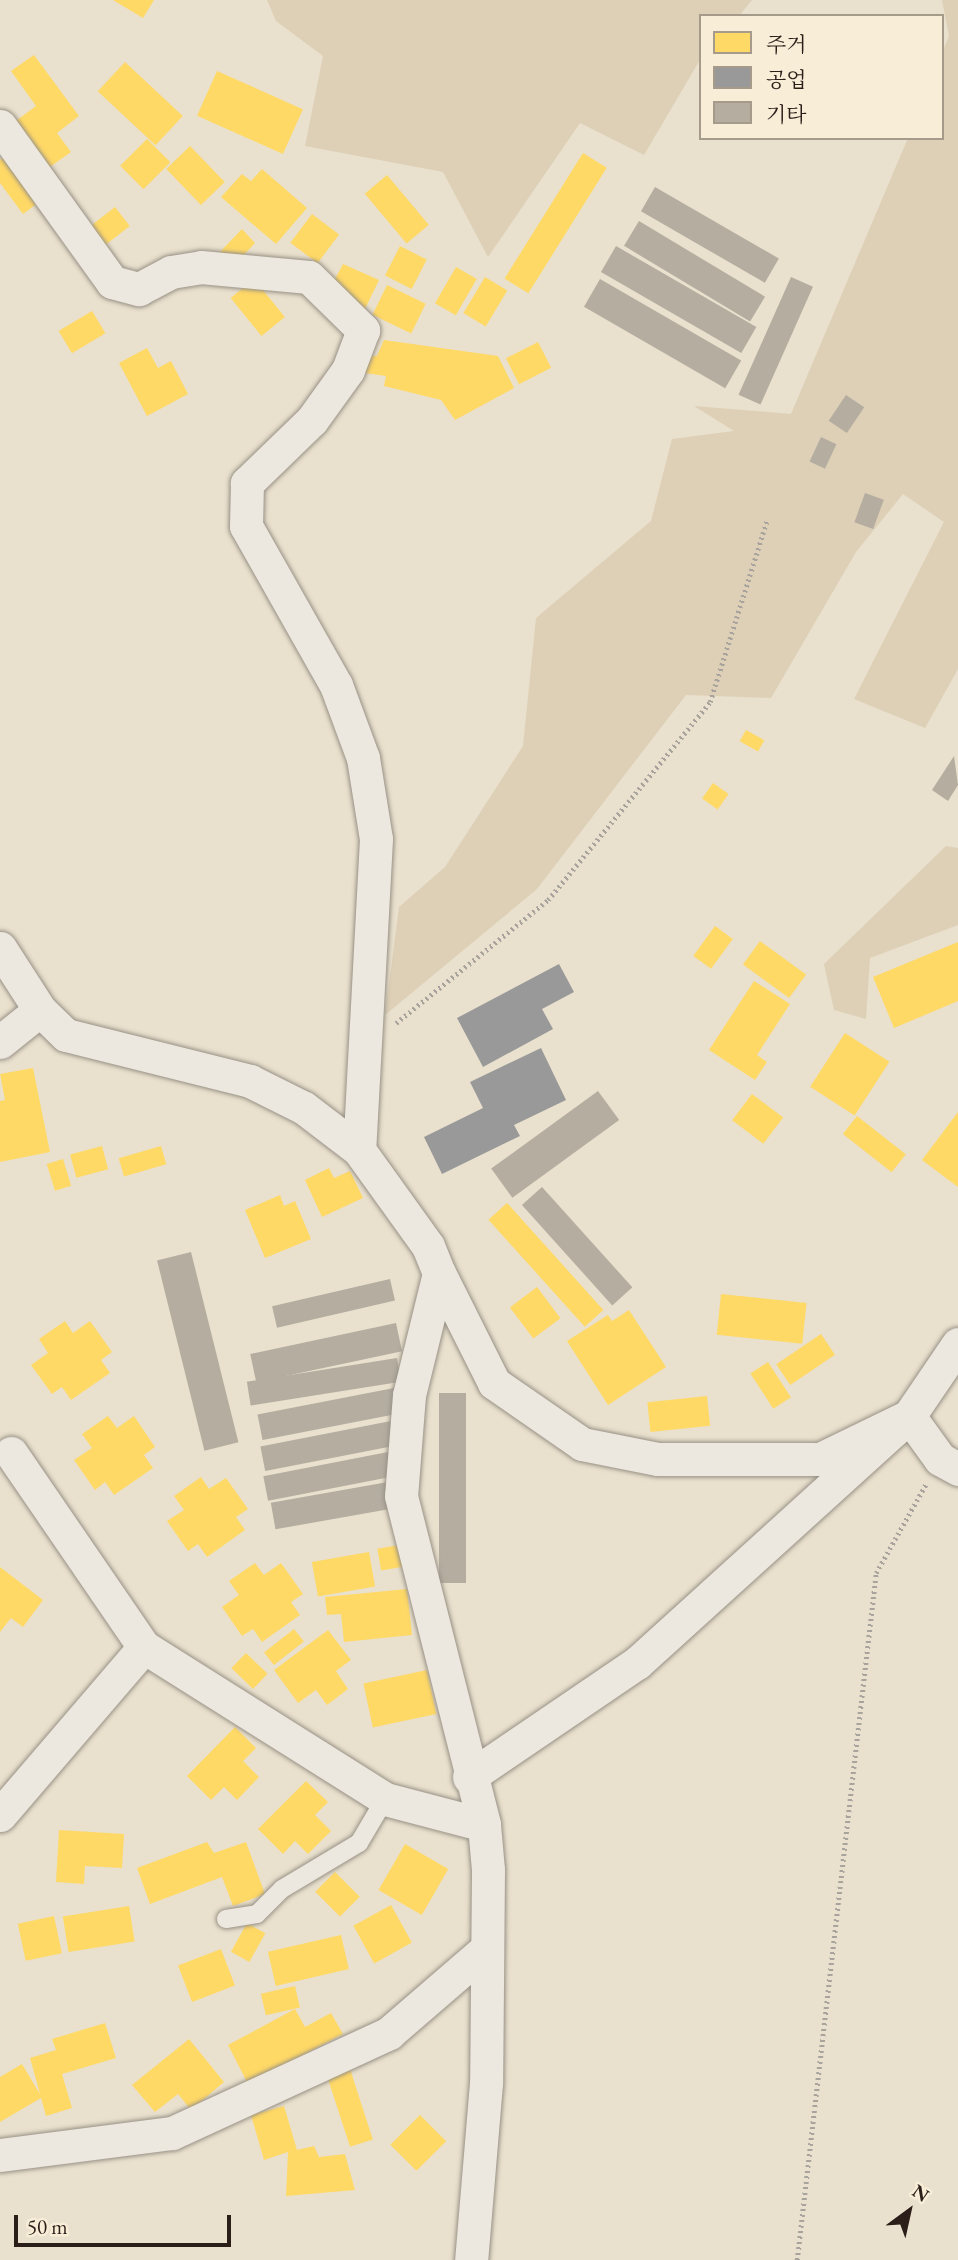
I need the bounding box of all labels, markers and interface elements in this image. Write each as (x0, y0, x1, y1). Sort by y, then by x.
legend (699, 14, 944, 140)
text: 주거 (766, 31, 807, 58)
text: 공업 (766, 66, 807, 93)
text: 기타 (766, 101, 807, 128)
north arrow (874, 2176, 944, 2246)
text: N (907, 2178, 934, 2208)
scale bar (18, 2200, 234, 2244)
text: 50 m (27, 2213, 68, 2240)

